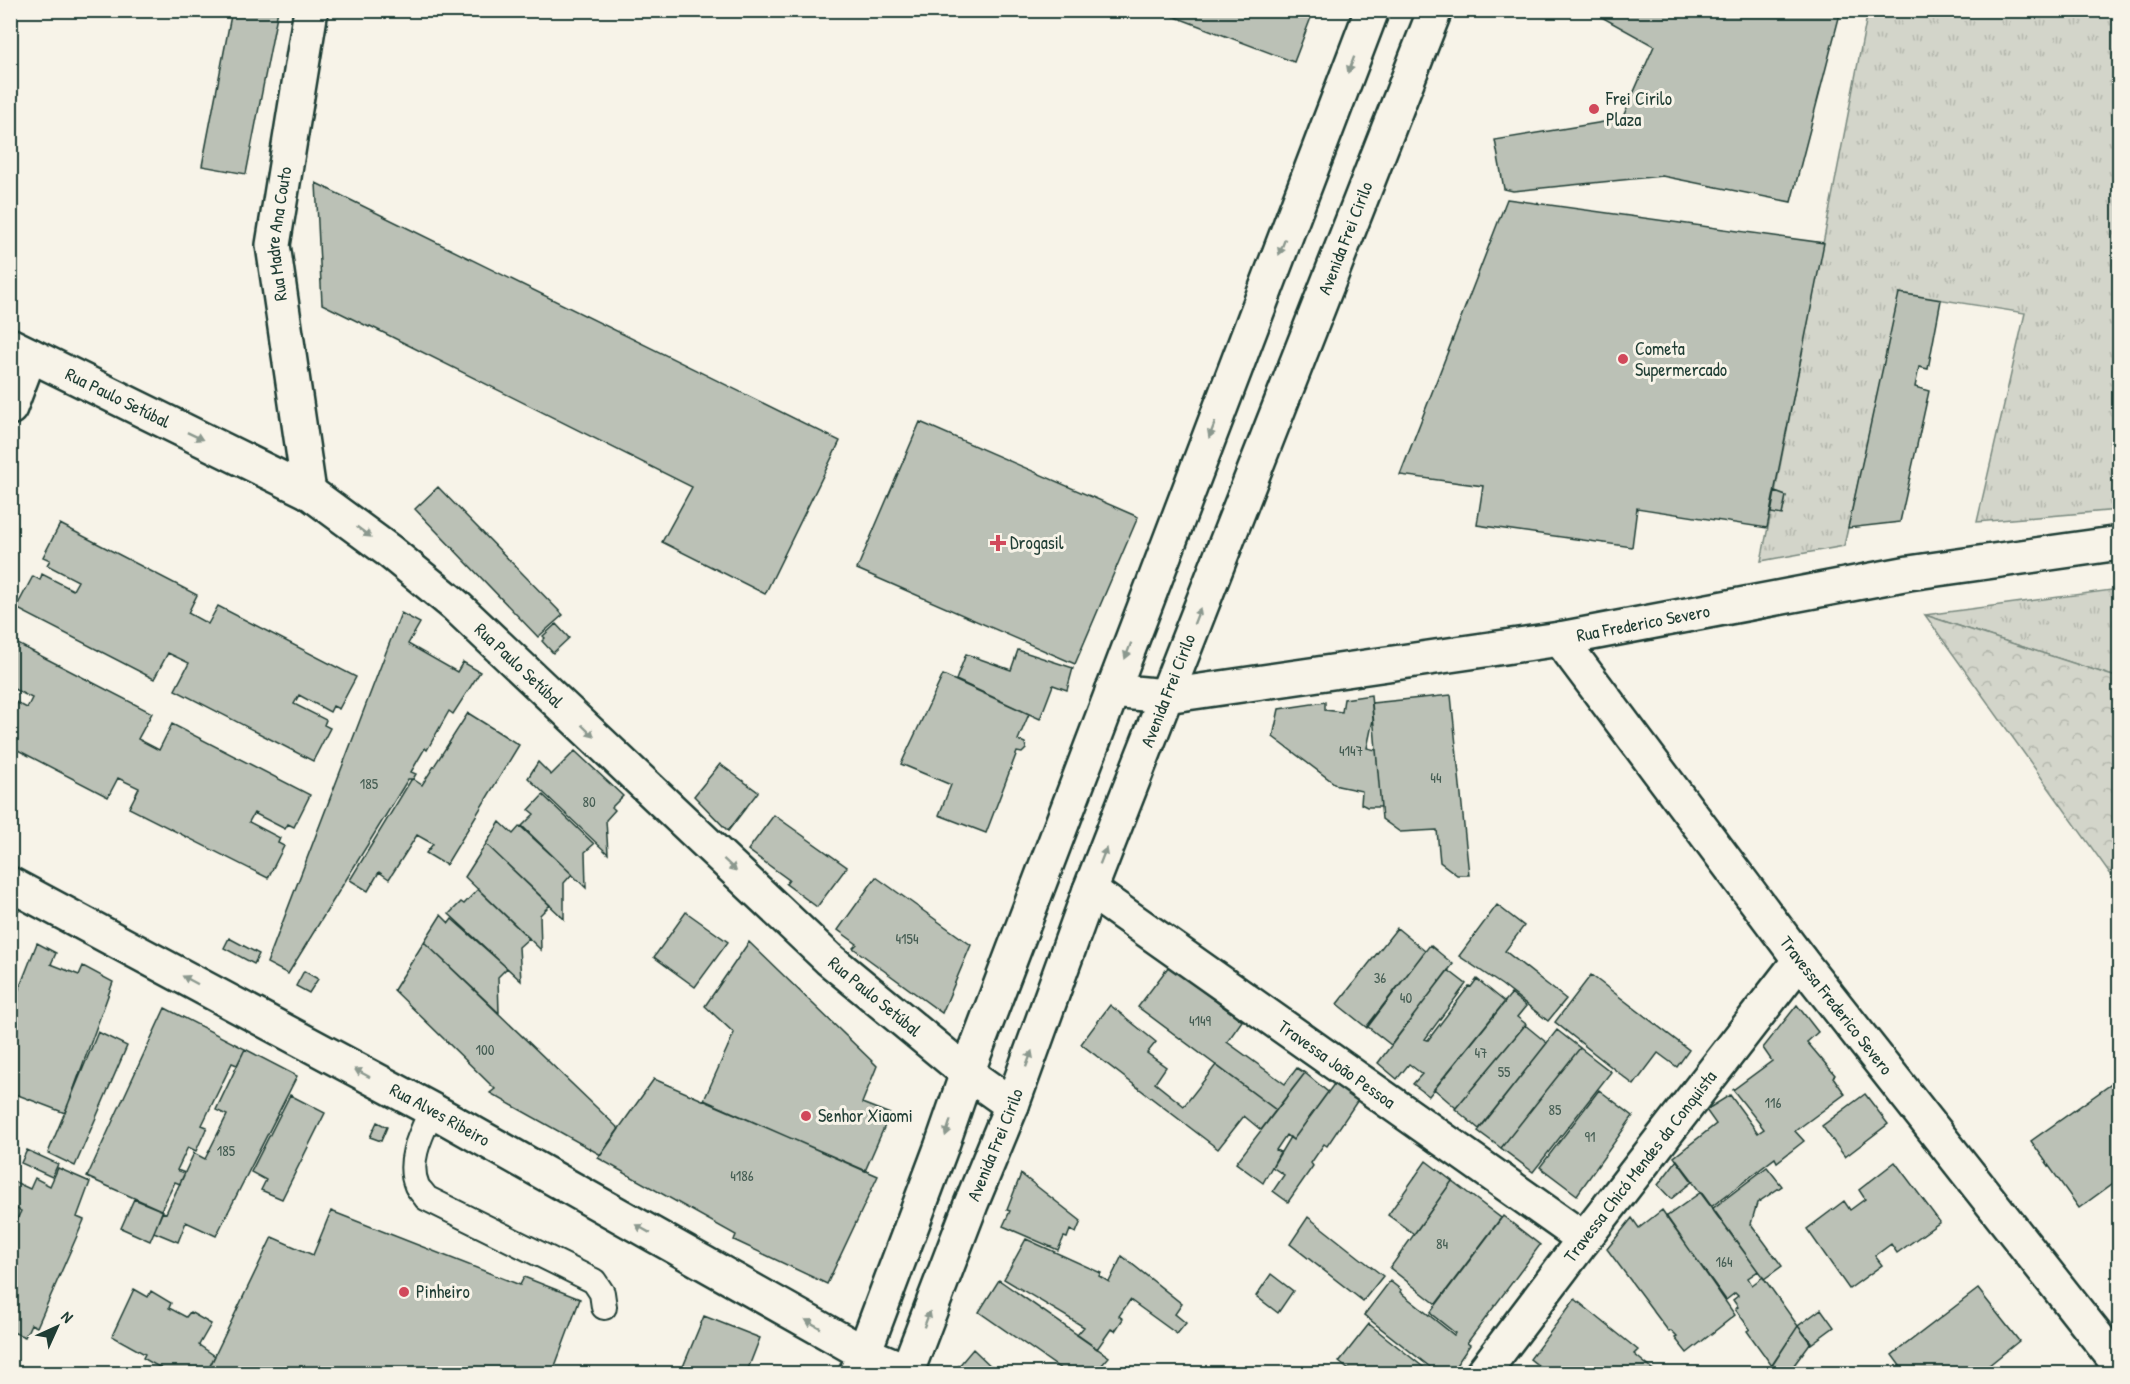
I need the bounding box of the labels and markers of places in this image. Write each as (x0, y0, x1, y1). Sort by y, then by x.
place label: Frei Cirilo Plaza (1605, 86, 1672, 132)
marker: Frei Cirilo Plaza (1587, 102, 1601, 116)
place label: Cometa Supermercado (1635, 336, 1727, 382)
marker: Cometa Supermercado (1616, 352, 1630, 366)
place label: Drogasil (1010, 530, 1064, 555)
marker: Drogasil (991, 536, 1005, 550)
place label: Senhor Xiaomi (818, 1103, 913, 1128)
marker: Senhor Xiaomi (799, 1109, 813, 1123)
place label: Pinheiro (416, 1279, 470, 1304)
marker: Pinheiro (397, 1285, 411, 1299)

